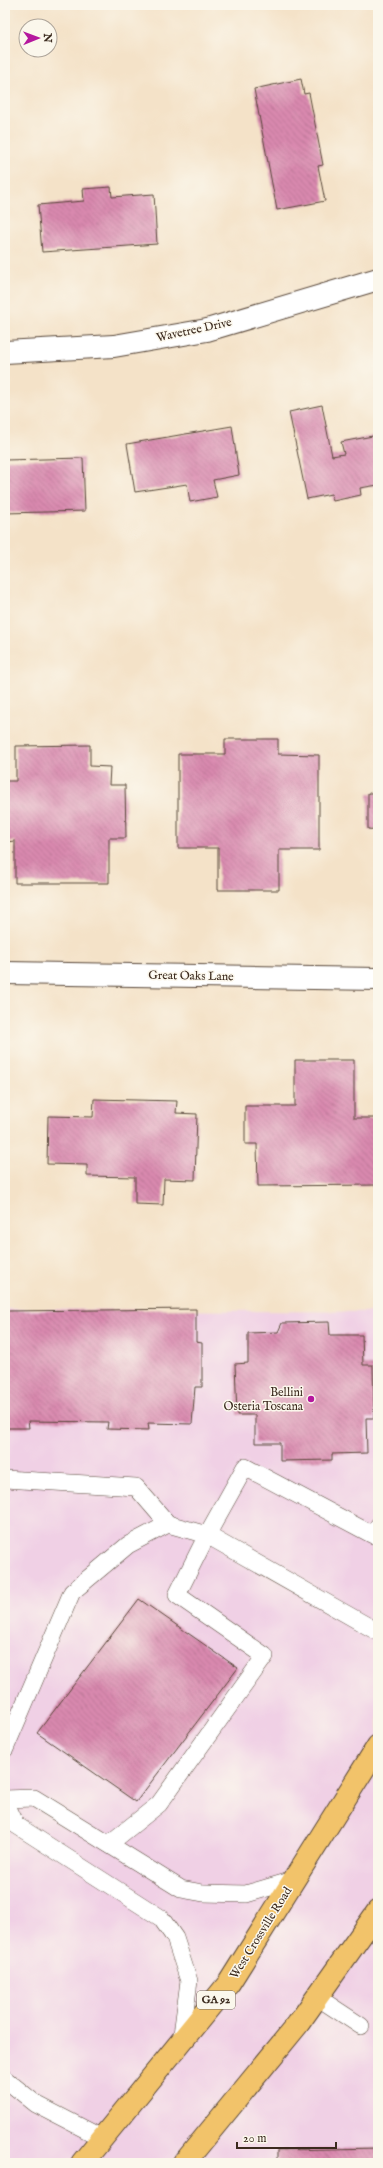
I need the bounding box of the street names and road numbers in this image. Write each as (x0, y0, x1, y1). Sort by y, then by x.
street label: Wavetree Drive (155, 315, 234, 345)
street label: Great Oaks Lane (148, 968, 234, 984)
street label: West Crossville Road (227, 1884, 296, 1982)
road number: GA 92 (197, 1991, 235, 2009)

